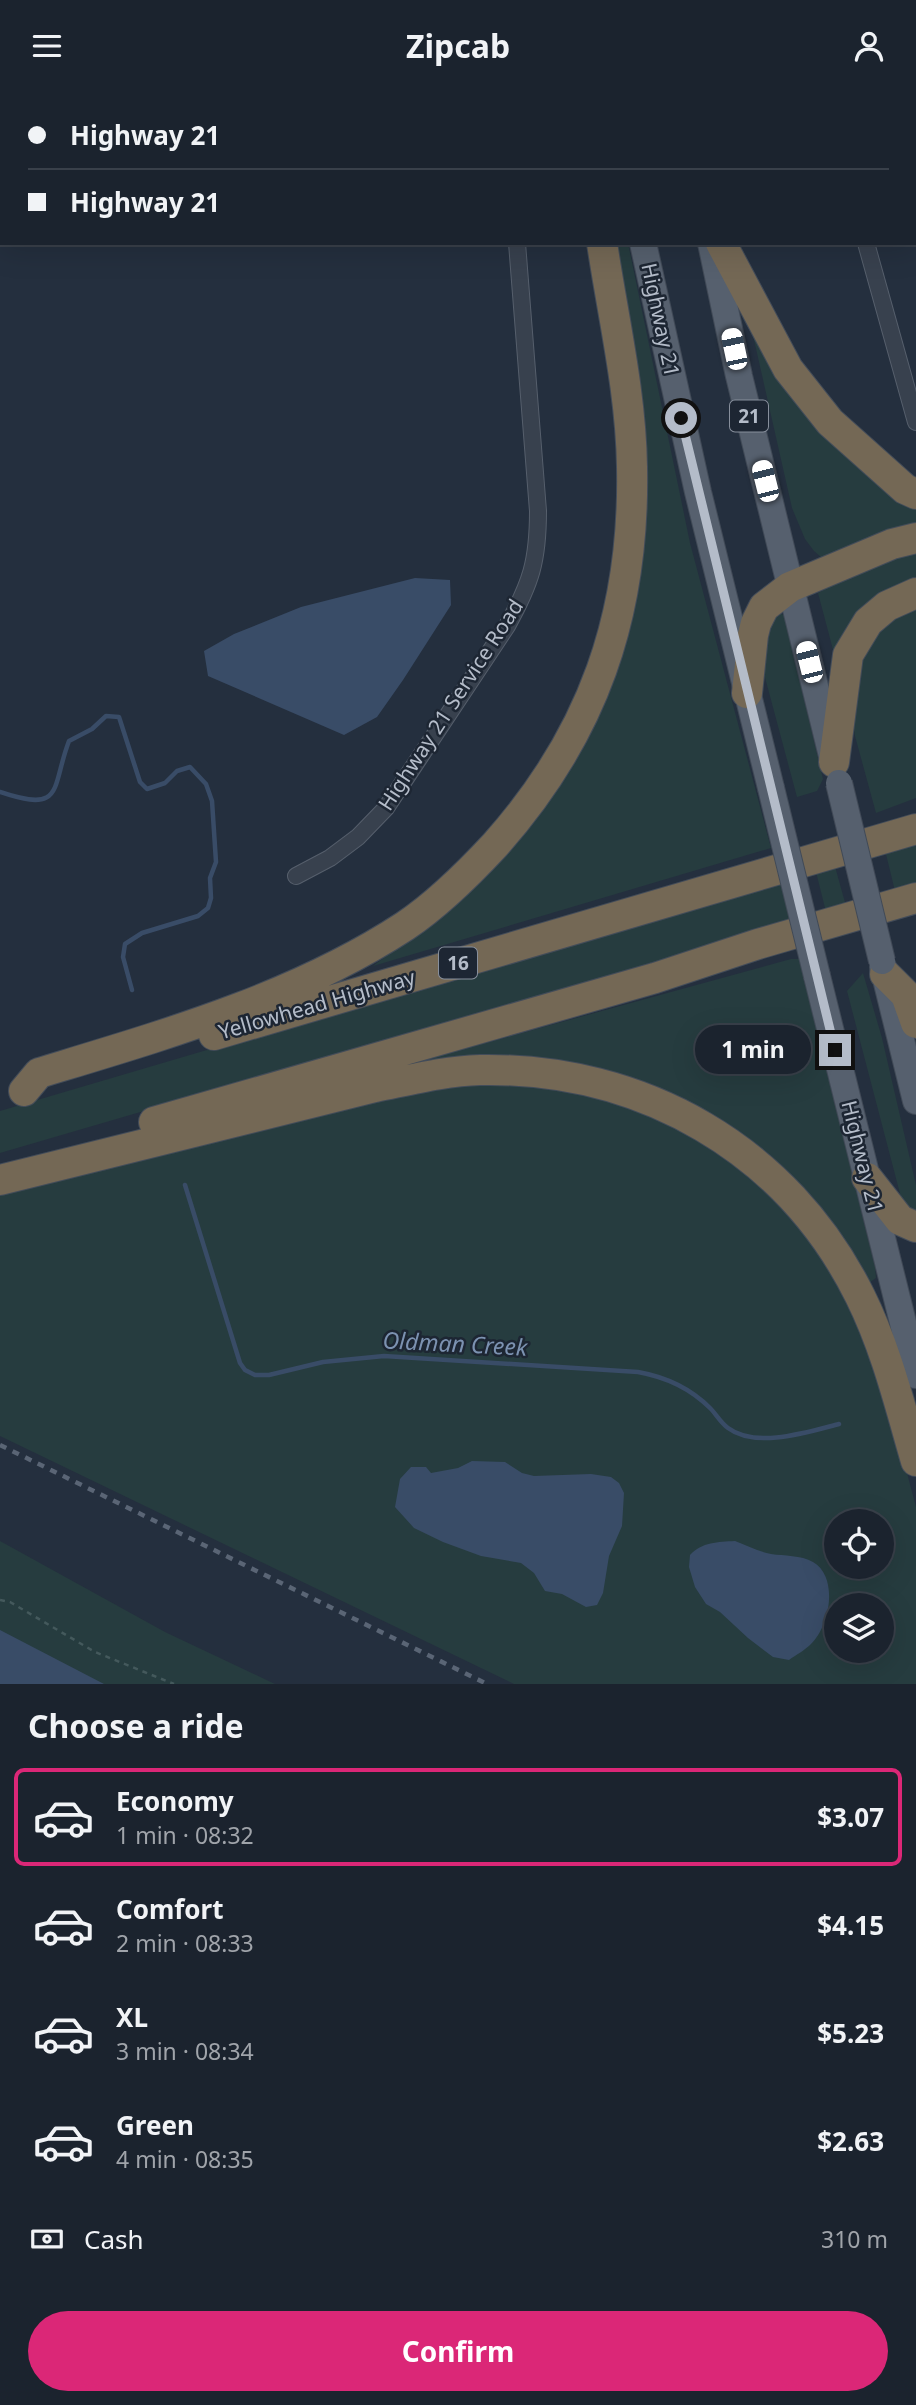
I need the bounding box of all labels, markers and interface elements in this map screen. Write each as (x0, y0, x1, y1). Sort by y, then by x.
text: Zipcab (406, 24, 510, 67)
icon: menu (28, 27, 66, 65)
icon: person (850, 27, 888, 65)
text: Highway 21 (70, 117, 220, 153)
text: Highway 21 (70, 184, 220, 220)
street label: Highway 21 (635, 260, 687, 379)
car (720, 326, 749, 372)
road number: 21 (730, 401, 768, 431)
route start (665, 402, 697, 434)
car (750, 458, 781, 504)
street label: Highway 21 Service Road (371, 593, 529, 816)
car (794, 639, 825, 685)
road number: 16 (439, 947, 477, 979)
street label: Yellowhead Highway (215, 963, 419, 1045)
callout: 1 min (695, 1025, 810, 1075)
text: 1 min (721, 1033, 785, 1065)
route end (819, 1034, 851, 1066)
street label: Highway 21 (835, 1097, 891, 1216)
water label: Oldman Creek (382, 1323, 530, 1363)
map controls (824, 1509, 894, 1663)
button: locate (824, 1509, 894, 1579)
button: layers (824, 1593, 894, 1663)
text: Choose a ride (28, 1704, 244, 1747)
text: Economy (116, 1783, 234, 1819)
icon: car (32, 1786, 95, 1849)
text: $3.07 (817, 1799, 884, 1835)
text: 1 min · 08:32 (116, 1819, 254, 1851)
text: Comfort (116, 1891, 224, 1927)
icon: car (32, 1894, 95, 1957)
text: $4.15 (817, 1907, 884, 1943)
text: 2 min · 08:33 (116, 1927, 254, 1959)
text: XL (116, 1999, 148, 2035)
icon: car (32, 2002, 95, 2065)
text: $5.23 (817, 2015, 884, 2051)
text: 3 min · 08:34 (116, 2035, 254, 2067)
text: Green (116, 2107, 194, 2143)
icon: car (32, 2110, 95, 2173)
text: $2.63 (817, 2123, 884, 2159)
text: 4 min · 08:35 (116, 2143, 254, 2175)
icon: cash (28, 2220, 66, 2258)
text: Cash (84, 2221, 144, 2257)
text: 310 m (821, 2223, 888, 2255)
button: Confirm (28, 2311, 888, 2391)

